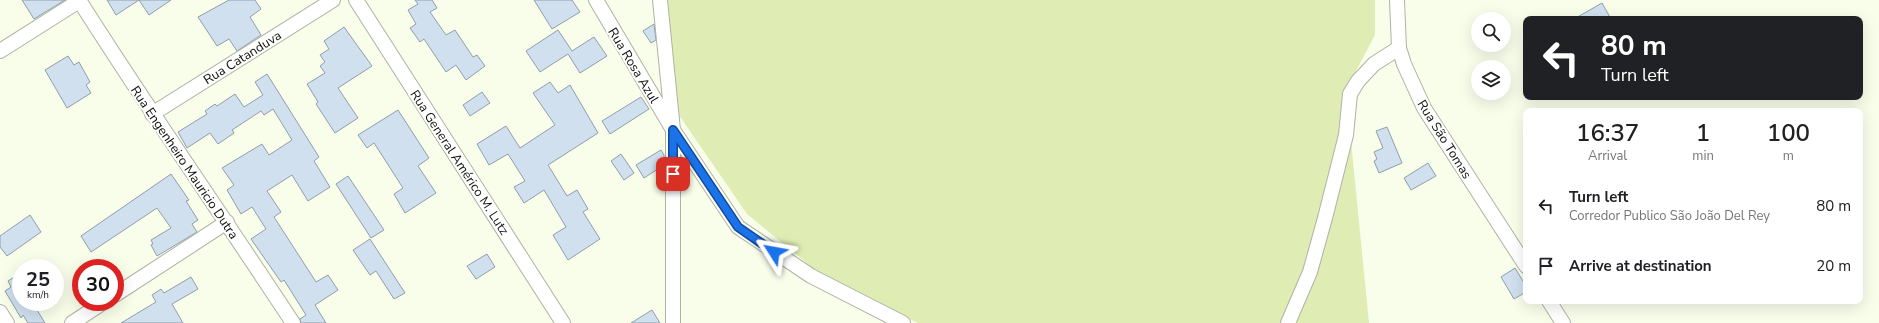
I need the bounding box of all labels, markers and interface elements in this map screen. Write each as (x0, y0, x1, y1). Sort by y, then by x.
map controls (1471, 12, 1511, 100)
button: search (1471, 12, 1511, 52)
street label: Rua Rosa Azul (604, 24, 663, 107)
street label: Rua Catanduva (200, 27, 285, 89)
text: 80 m (1601, 27, 1667, 65)
icon: left (1535, 32, 1587, 84)
button: layers (1471, 60, 1511, 100)
text: Turn left (1601, 63, 1669, 87)
street label: Rua Engenheiro Mauricio Dutra (126, 82, 242, 243)
street label: Rua General Américo M. Lutz (405, 87, 513, 238)
street label: Rua São Tomas (1413, 97, 1476, 182)
text: 16:37 (1576, 117, 1639, 149)
text: 1 (1696, 117, 1710, 149)
text: 100 (1767, 117, 1810, 149)
text: Arrival (1588, 147, 1627, 165)
text: min (1692, 147, 1714, 165)
text: m (1783, 147, 1794, 165)
pin (656, 157, 690, 191)
icon: arrive (662, 163, 684, 185)
text: Turn left (1569, 187, 1628, 207)
icon: left (1535, 195, 1557, 217)
text: 80 m (1816, 196, 1851, 216)
text: Corredor Publico São João Del Rey (1569, 207, 1770, 225)
position arrow (753, 231, 795, 273)
icon: arrive (1535, 255, 1557, 277)
text: Arrive at destination (1569, 256, 1712, 276)
text: 20 m (1816, 256, 1851, 276)
speed limit sign: 30 (72, 259, 124, 311)
text: 25 (26, 266, 50, 293)
text: km/h (27, 288, 49, 302)

